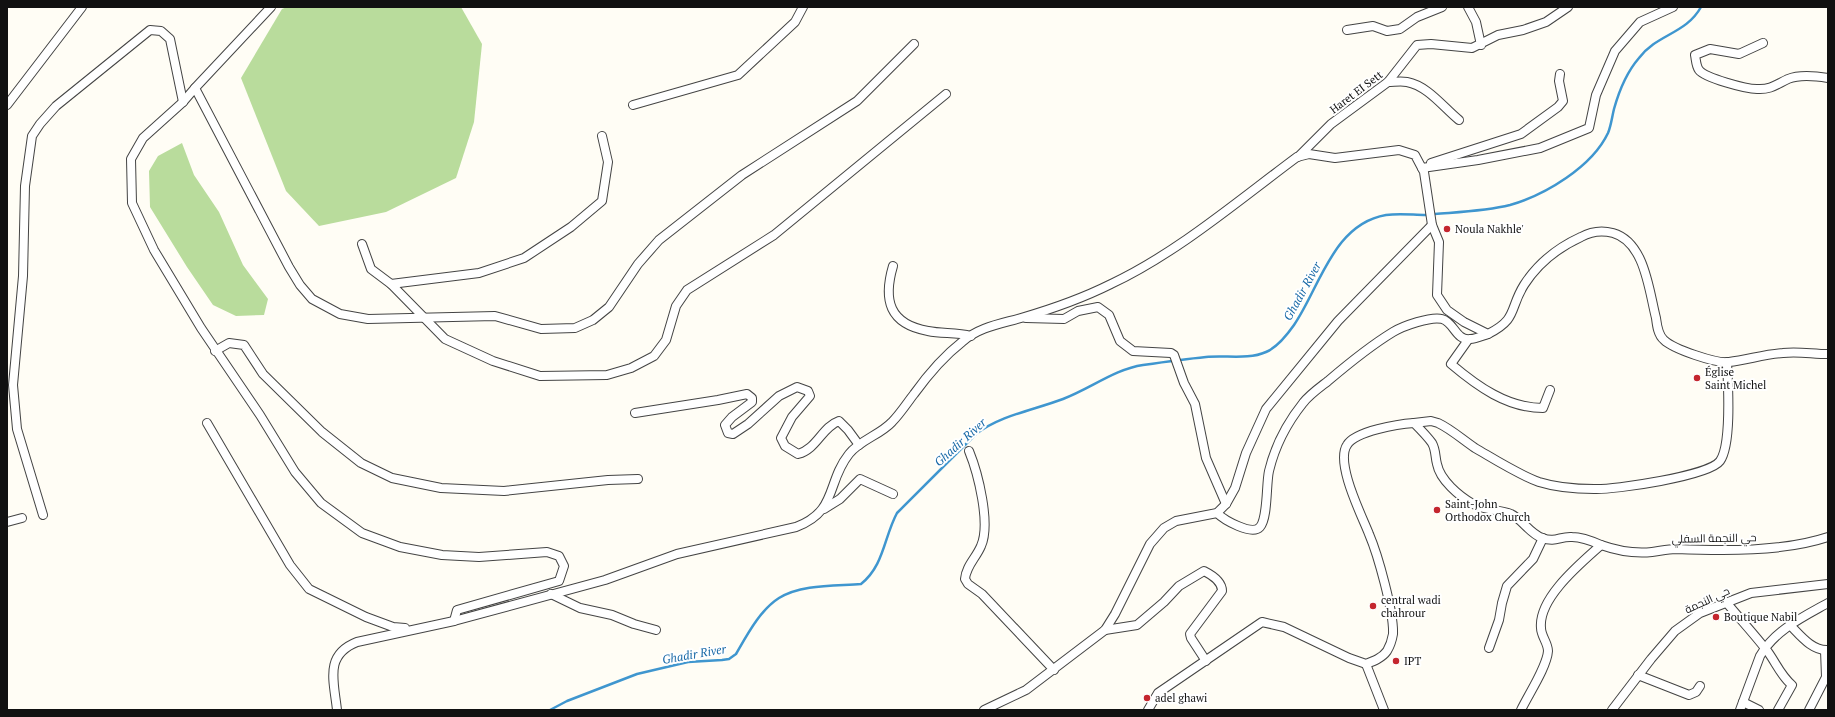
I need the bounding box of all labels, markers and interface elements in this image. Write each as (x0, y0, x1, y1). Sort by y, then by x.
street label: Haret EI Sett (1327, 68, 1385, 116)
place label: Noula Nakhle' (1455, 222, 1524, 236)
marker: Noula Nakhle' (1442, 224, 1452, 234)
water label: Ghadir River (1280, 258, 1325, 323)
place label: Église Saint Michel (1705, 365, 1766, 392)
marker: Église Saint Michel (1692, 373, 1702, 383)
water label: Ghadir River (931, 414, 990, 469)
place label: Saint-John Orthodox Church (1445, 497, 1531, 524)
marker: Saint-John Orthodox Church (1432, 505, 1442, 515)
street label: حي النجمة السفلي (1671, 530, 1757, 548)
street label: حي النجمة (1682, 583, 1733, 618)
place label: central wadi chahrour (1381, 593, 1441, 620)
marker: central wadi chahrour (1368, 601, 1378, 611)
place label: Boutique Nabil (1724, 610, 1797, 624)
marker: Boutique Nabil (1711, 612, 1721, 622)
water label: Ghadir River (661, 641, 728, 667)
place label: IPT (1404, 654, 1421, 668)
marker: IPT (1391, 656, 1401, 666)
place label: adel ghawi (1155, 691, 1207, 705)
marker: adel ghawi (1142, 693, 1152, 703)

